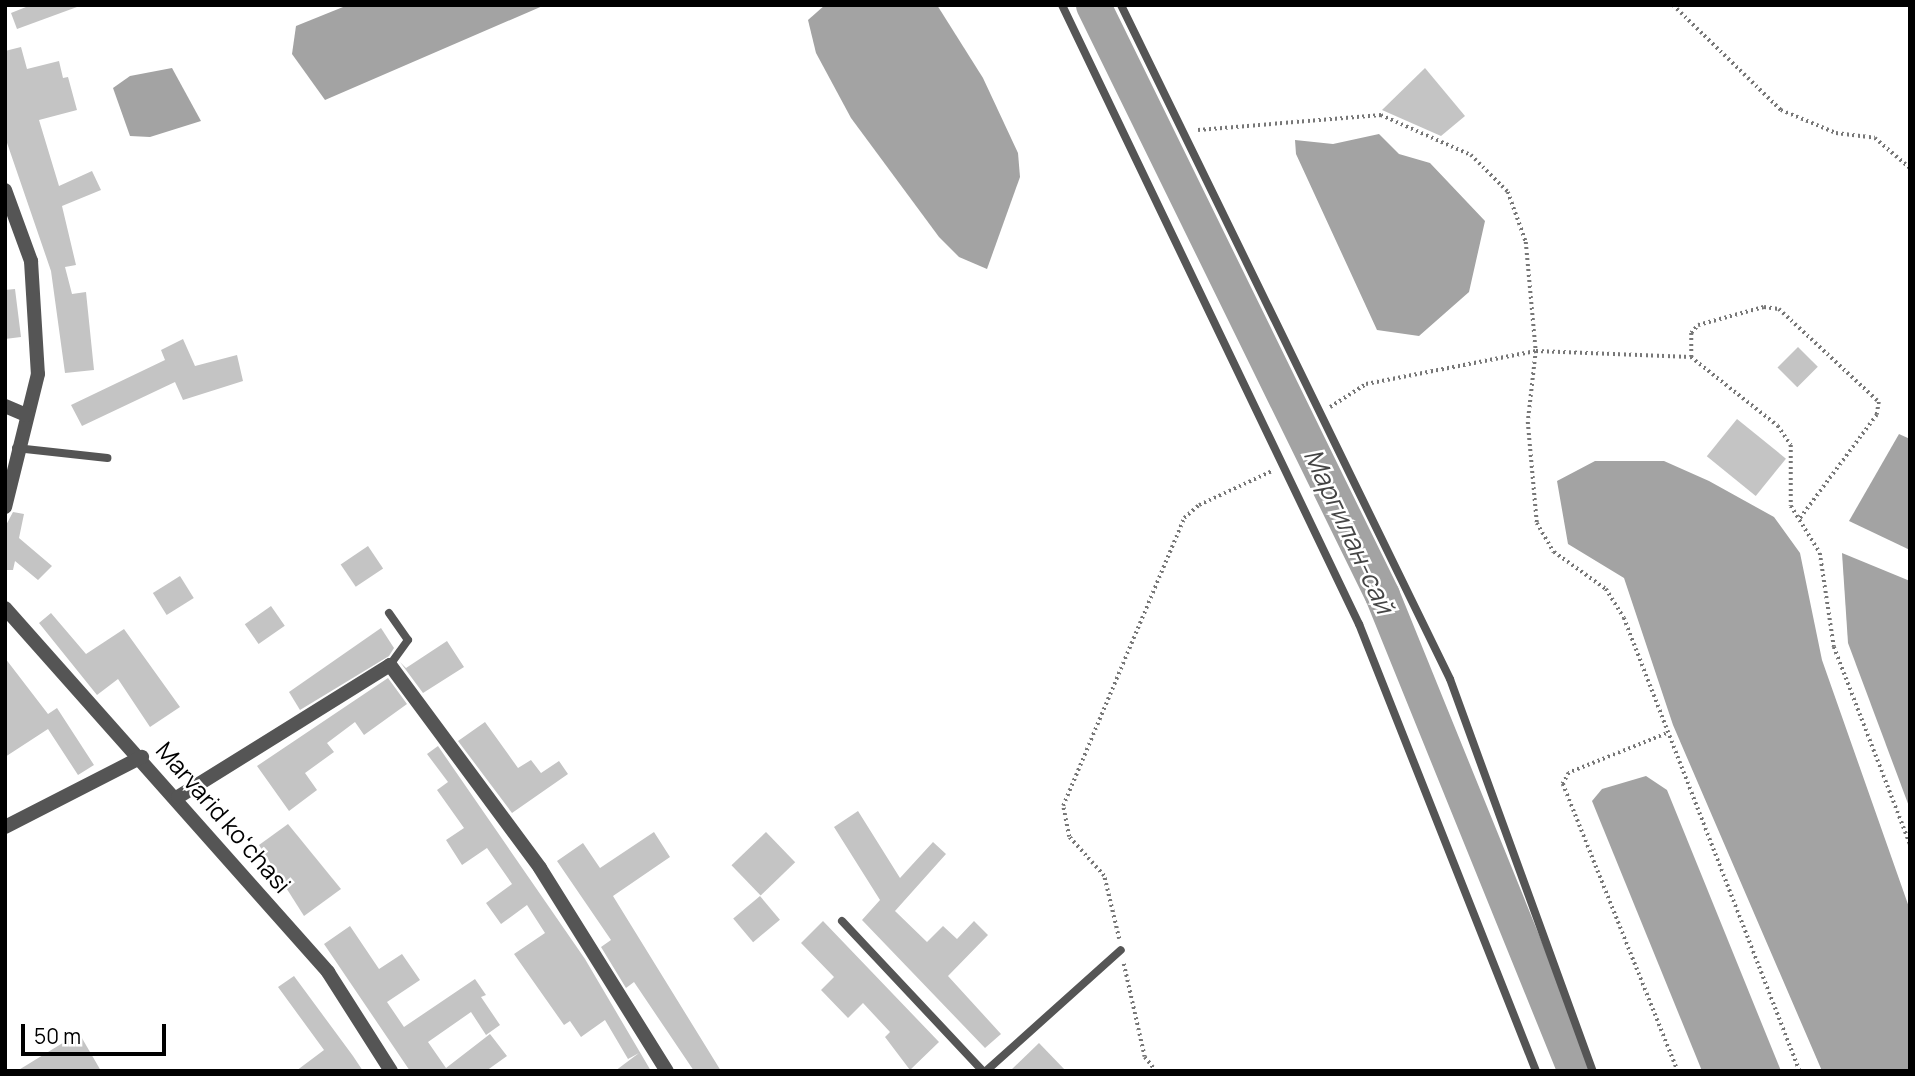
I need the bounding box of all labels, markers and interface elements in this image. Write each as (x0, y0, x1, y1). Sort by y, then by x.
water label: Маргилан-сай (1297, 444, 1401, 618)
street label: Marvarid koʻchasi (151, 736, 297, 898)
scale bar (24, 1010, 170, 1054)
text: 50 m (34, 1022, 81, 1050)

